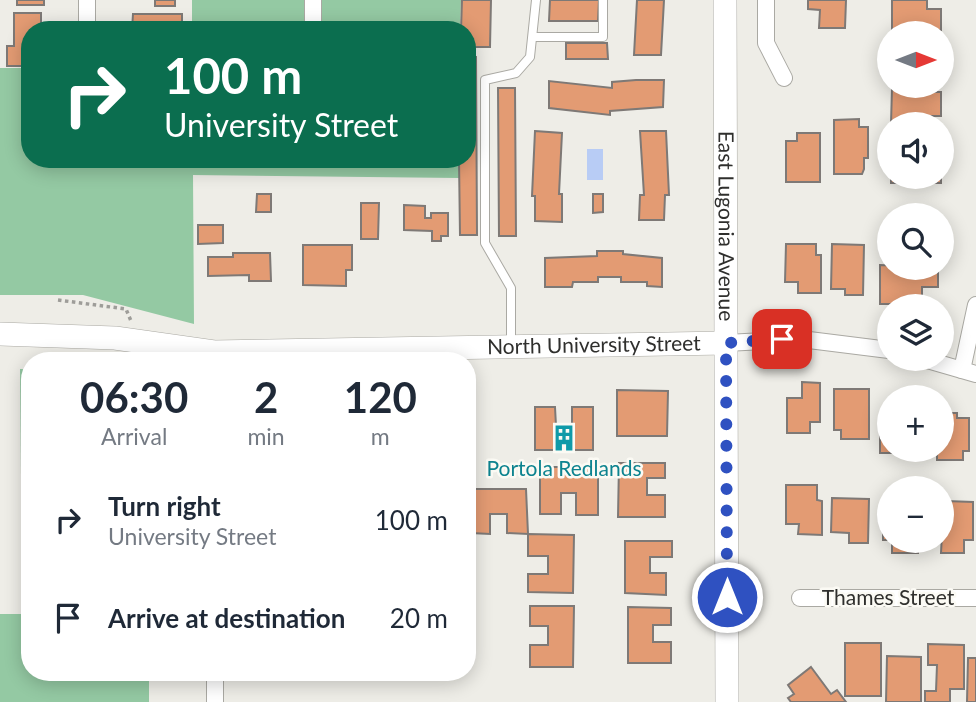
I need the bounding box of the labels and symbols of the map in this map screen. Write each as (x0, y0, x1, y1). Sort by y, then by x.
north arrow (877, 21, 954, 98)
street label: East Lugonia Avenue (714, 131, 740, 321)
pin (752, 309, 812, 369)
street label: North University Street (487, 329, 701, 358)
building icon: Portola Redlands (549, 423, 579, 453)
place label: Portola Redlands (486, 455, 642, 480)
position arrow (690, 560, 764, 634)
street label: Thames Street (822, 584, 955, 609)

